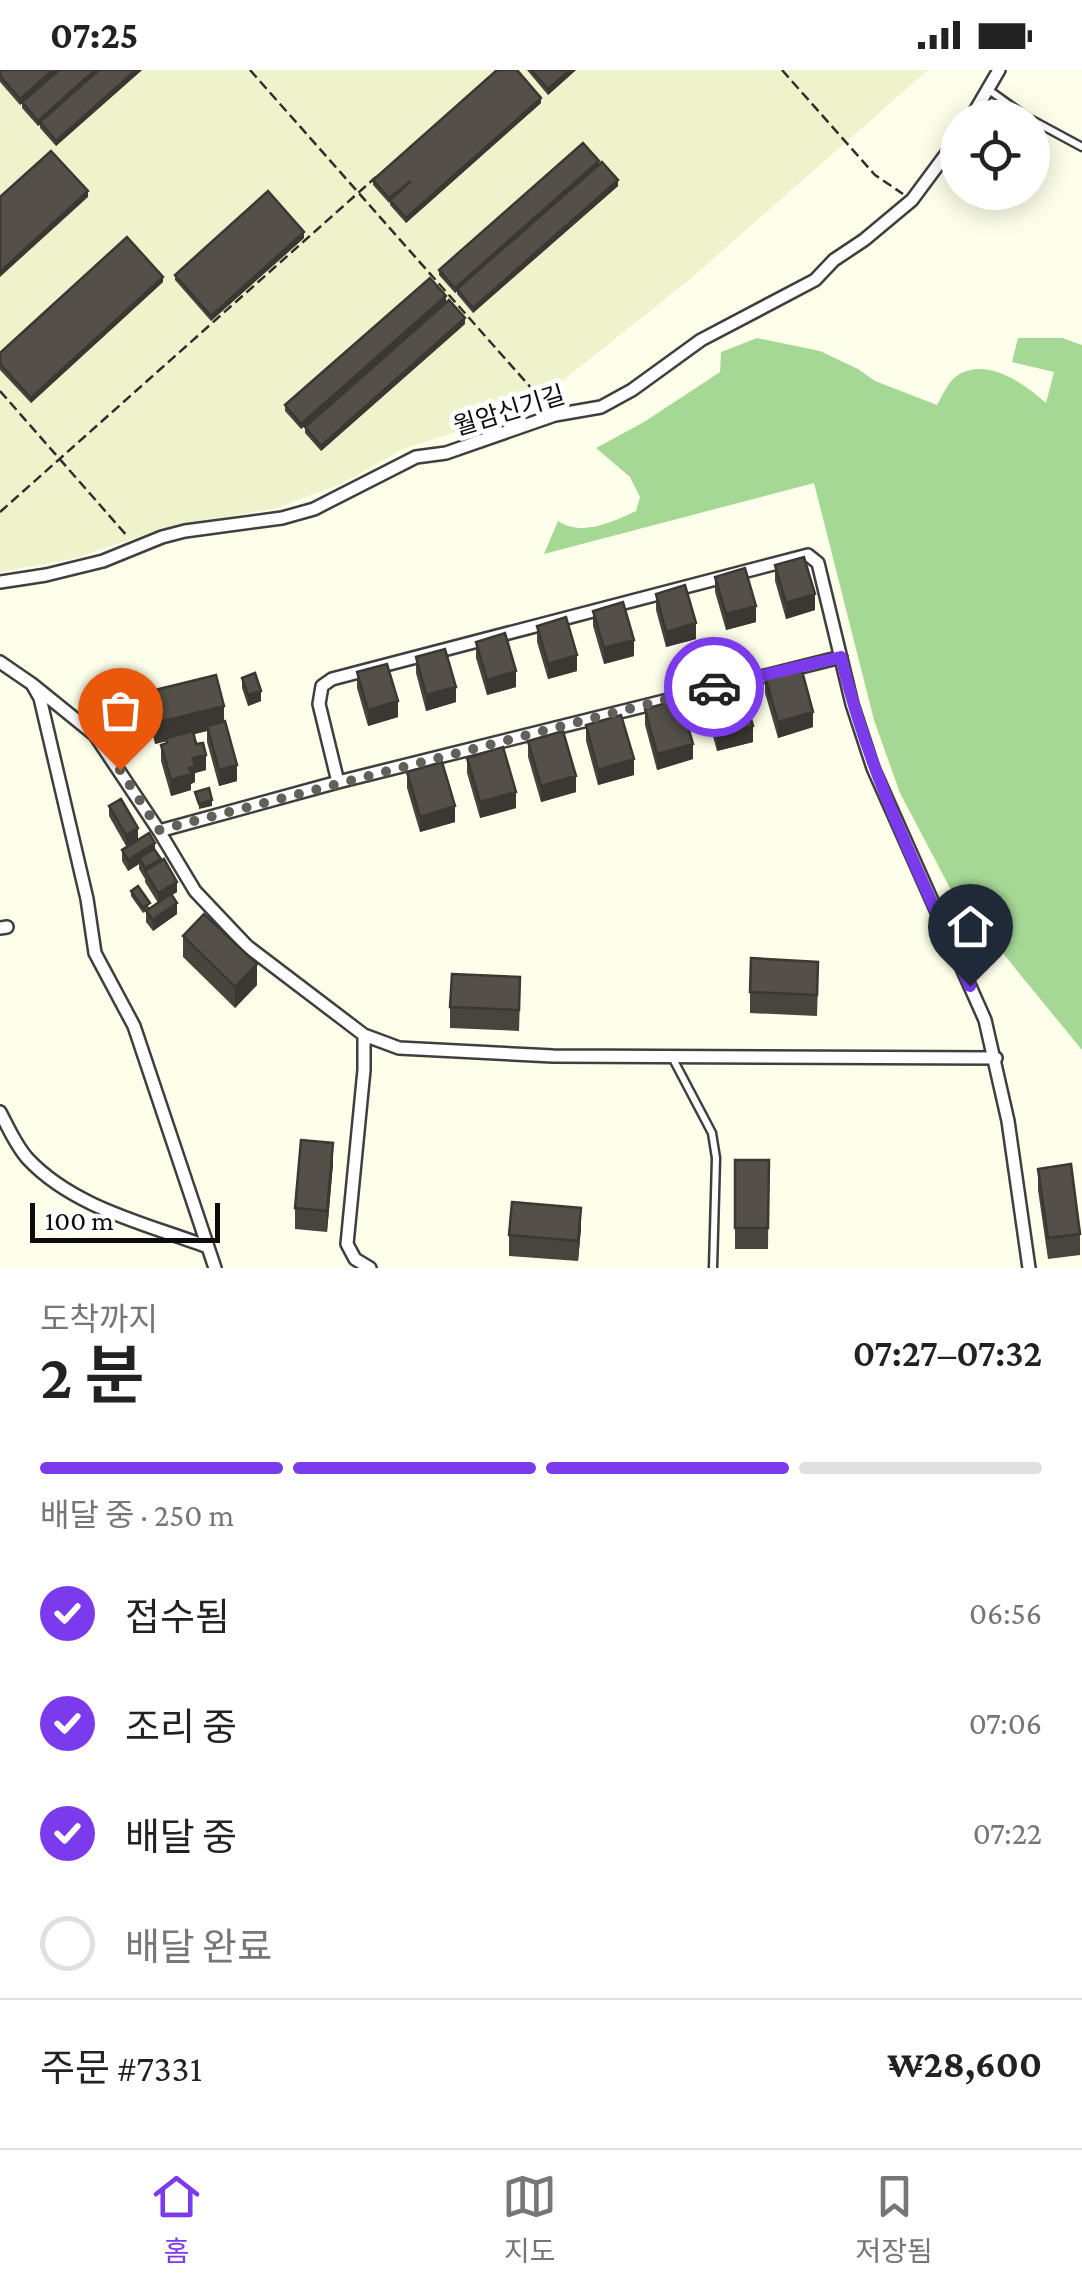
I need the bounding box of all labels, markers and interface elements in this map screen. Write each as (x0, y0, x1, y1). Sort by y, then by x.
text: 07:25 (50, 14, 138, 56)
map controls (940, 100, 1050, 210)
button: locate (940, 100, 1050, 210)
street label: 월암신기길 (450, 381, 568, 440)
courier (664, 637, 764, 737)
icon: car (687, 660, 742, 715)
pin (78, 668, 163, 771)
icon: bag (93, 683, 148, 738)
pin (928, 884, 1013, 987)
icon: home (943, 899, 998, 954)
scale bar (30, 1198, 220, 1242)
text: 100 m (45, 1205, 114, 1236)
text: 도착까지 (40, 1301, 158, 1337)
text: 07:27–07:32 (853, 1332, 1042, 1374)
text: 2 분 (40, 1340, 144, 1412)
text: 배달 중 · 250 m (40, 1497, 234, 1533)
icon: check (40, 1586, 95, 1641)
text: 06:56 (969, 1595, 1042, 1631)
text: 접수됨 (125, 1596, 230, 1638)
icon: check (40, 1696, 95, 1751)
text: 07:06 (969, 1705, 1042, 1741)
text: 조리 중 (125, 1706, 237, 1748)
icon: check (40, 1806, 95, 1861)
text: 07:22 (973, 1815, 1042, 1851)
text: 배달 중 (125, 1816, 237, 1858)
text: 배달 완료 (125, 1926, 272, 1968)
text: ₩28,600 (888, 2043, 1042, 2085)
text: 주문 #7331 (40, 2047, 202, 2089)
tab: 홈 (149, 2169, 204, 2269)
tab: 지도 (502, 2169, 557, 2269)
tab: 저장됨 (856, 2169, 933, 2269)

